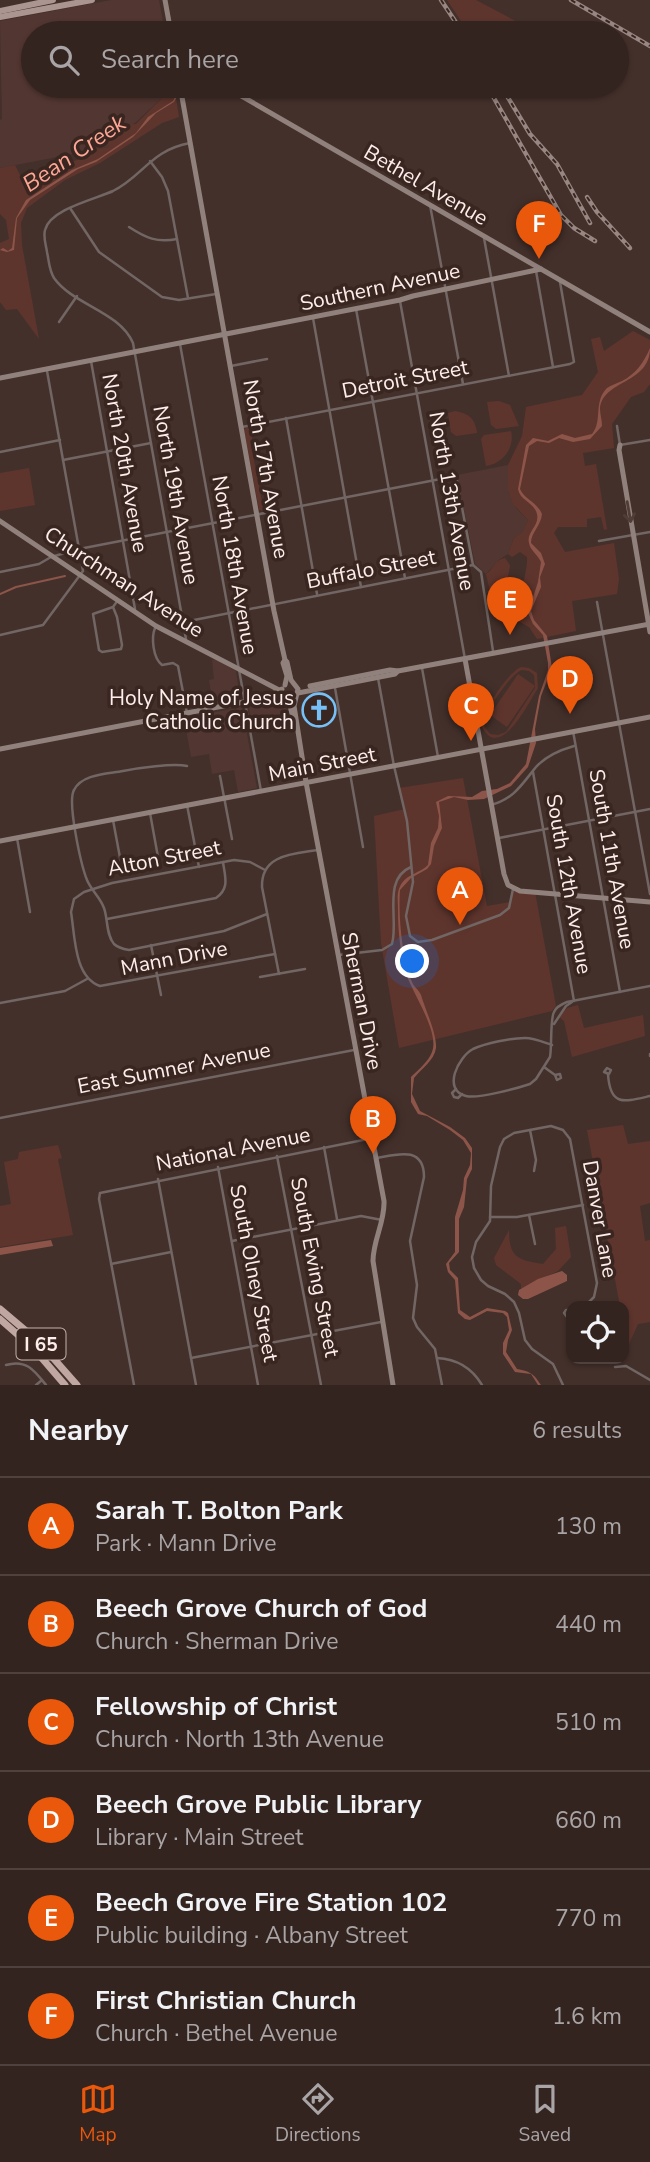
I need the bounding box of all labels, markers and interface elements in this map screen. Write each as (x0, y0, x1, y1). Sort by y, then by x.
search box (21, 21, 629, 98)
icon: search (45, 41, 83, 79)
text: Search here (101, 42, 239, 77)
water label: Bean Creek (16, 107, 132, 199)
street label: Bethel Avenue (359, 138, 493, 232)
pin: F (516, 201, 562, 259)
street label: Southern Avenue (297, 256, 463, 318)
street label: Detroit Street (339, 353, 471, 405)
street label: North 20th Avenue (95, 371, 155, 555)
street label: North 17th Avenue (236, 377, 296, 561)
street label: North 19th Avenue (146, 403, 206, 587)
street label: North 13th Avenue (422, 409, 482, 593)
street label: North 18th Avenue (205, 473, 265, 657)
one-way arrow (623, 500, 636, 523)
street label: Churchman Avenue (39, 520, 209, 644)
street label: Buffalo Street (304, 543, 439, 595)
pin: E (487, 577, 533, 635)
pin: D (547, 656, 593, 714)
pin: C (448, 683, 494, 741)
place label: Holy Name of Jesus Catholic Church (109, 684, 294, 736)
church icon: Holy Name of Jesus Catholic Church (300, 691, 338, 729)
street label: Main Street (266, 740, 379, 788)
street label: South 11th Avenue (582, 767, 642, 951)
street label: South 12th Avenue (539, 792, 599, 976)
street label: Alton Street (105, 833, 224, 883)
pin: A (437, 867, 483, 925)
street label: Sherman Drive (335, 930, 389, 1072)
street label: Mann Drive (118, 934, 230, 982)
your location (395, 944, 429, 978)
street label: East Sumner Avenue (75, 1036, 273, 1100)
pin: B (350, 1096, 396, 1154)
street label: National Avenue (153, 1120, 313, 1178)
street label: Danver Lane (576, 1158, 624, 1280)
street label: South Ewing Street (284, 1175, 346, 1360)
street label: South Olney Street (223, 1182, 285, 1365)
map controls (566, 1301, 629, 1364)
button: locate (566, 1301, 629, 1364)
road number: I 65 (16, 1328, 66, 1360)
text: Nearby (28, 1410, 128, 1451)
text: 6 results (532, 1415, 622, 1446)
text: Sarah T. Bolton Park (95, 1493, 343, 1528)
text: A (42, 1511, 60, 1542)
text: 130 m (555, 1511, 622, 1542)
text: Park · Mann Drive (95, 1528, 276, 1559)
text: Beech Grove Church of God (95, 1591, 427, 1626)
text: B (43, 1609, 59, 1640)
text: 440 m (555, 1609, 622, 1640)
text: Church · Sherman Drive (95, 1626, 338, 1657)
text: Fellowship of Christ (95, 1689, 337, 1724)
text: C (43, 1707, 59, 1738)
text: 510 m (555, 1707, 622, 1738)
text: Church · North 13th Avenue (95, 1724, 384, 1755)
text: Beech Grove Public Library (95, 1787, 421, 1822)
text: D (42, 1805, 60, 1836)
text: 660 m (555, 1805, 622, 1836)
text: Library · Main Street (95, 1822, 303, 1853)
text: Beech Grove Fire Station 102 (95, 1885, 447, 1920)
text: E (44, 1903, 58, 1934)
text: 770 m (555, 1903, 622, 1934)
text: Public building · Albany Street (95, 1920, 408, 1951)
text: First Christian Church (95, 1983, 357, 2018)
text: F (45, 2001, 57, 2032)
text: 1.6 km (552, 2001, 622, 2032)
text: Church · Bethel Avenue (95, 2018, 337, 2049)
tab: Map (79, 2080, 117, 2148)
tab: Directions (275, 2080, 361, 2148)
tab: Saved (519, 2080, 571, 2148)

